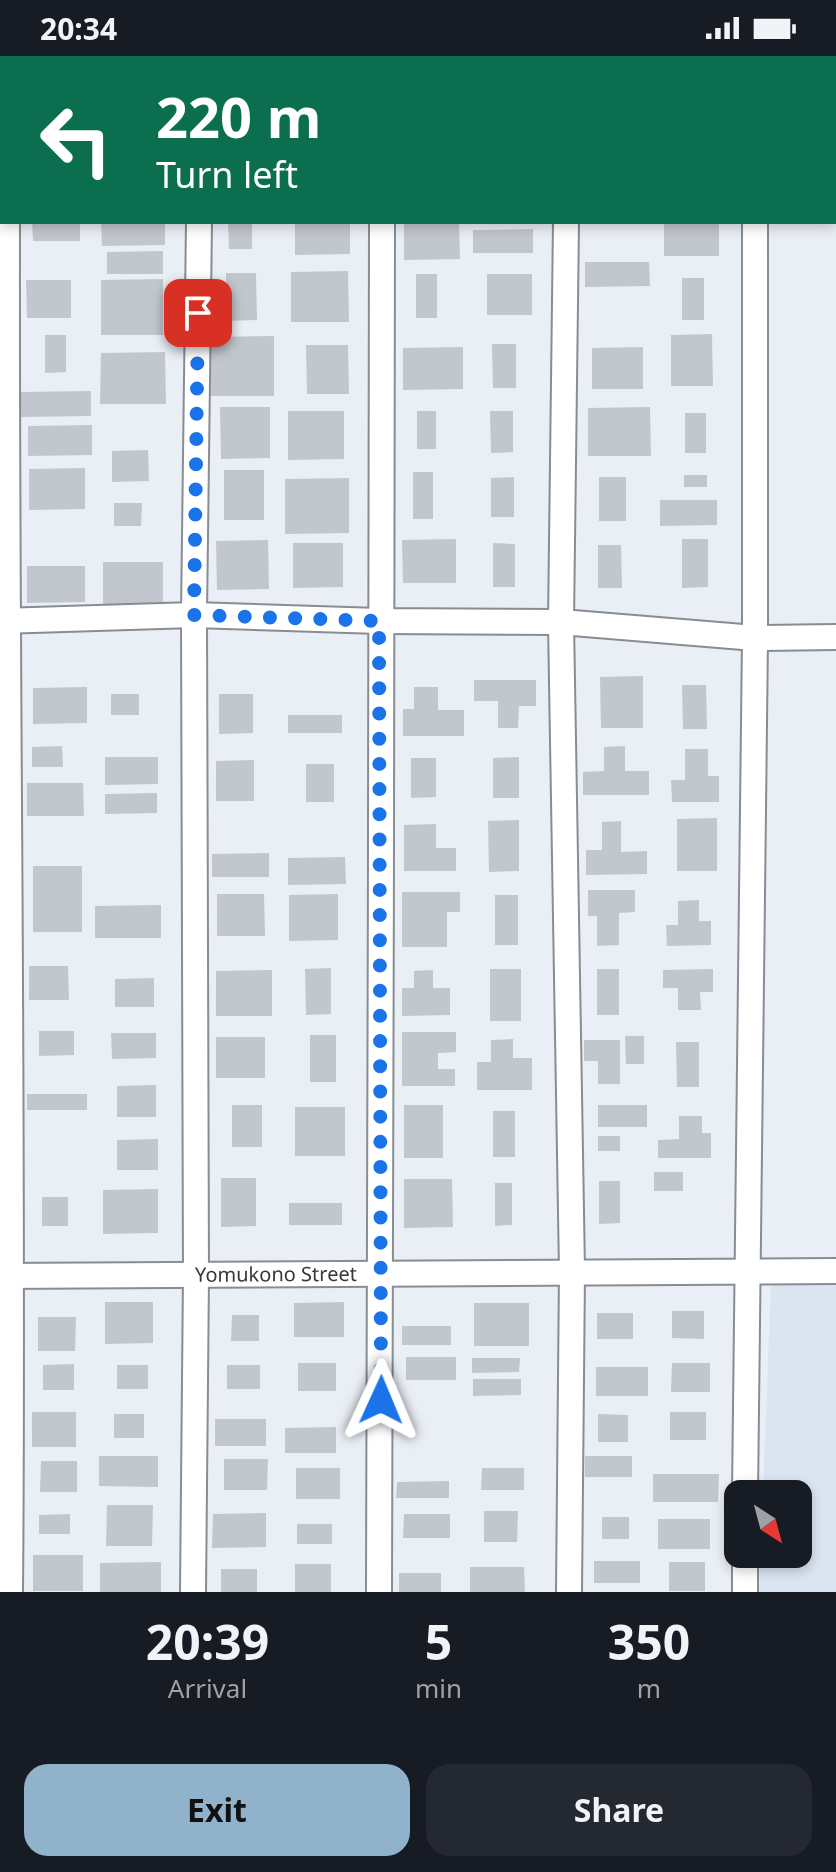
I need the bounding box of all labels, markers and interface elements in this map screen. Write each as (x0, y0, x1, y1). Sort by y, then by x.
text: 20:34 (40, 8, 117, 49)
text: 220 m (156, 78, 321, 154)
icon: left (24, 88, 128, 192)
text: Turn left (156, 150, 298, 199)
pin (164, 279, 232, 347)
icon: arrive (176, 291, 220, 335)
street label: Yomukono Street (195, 1260, 357, 1288)
position arrow (339, 1358, 423, 1442)
north arrow (724, 1480, 812, 1568)
map controls (724, 1480, 812, 1568)
text: 20:39 (146, 1609, 269, 1674)
text: 5 (425, 1609, 452, 1674)
text: 350 (608, 1609, 690, 1674)
text: Arrival (168, 1670, 247, 1706)
text: min (415, 1670, 462, 1706)
text: m (637, 1670, 661, 1706)
button: Exit (24, 1764, 410, 1856)
button: Share (426, 1764, 812, 1856)

